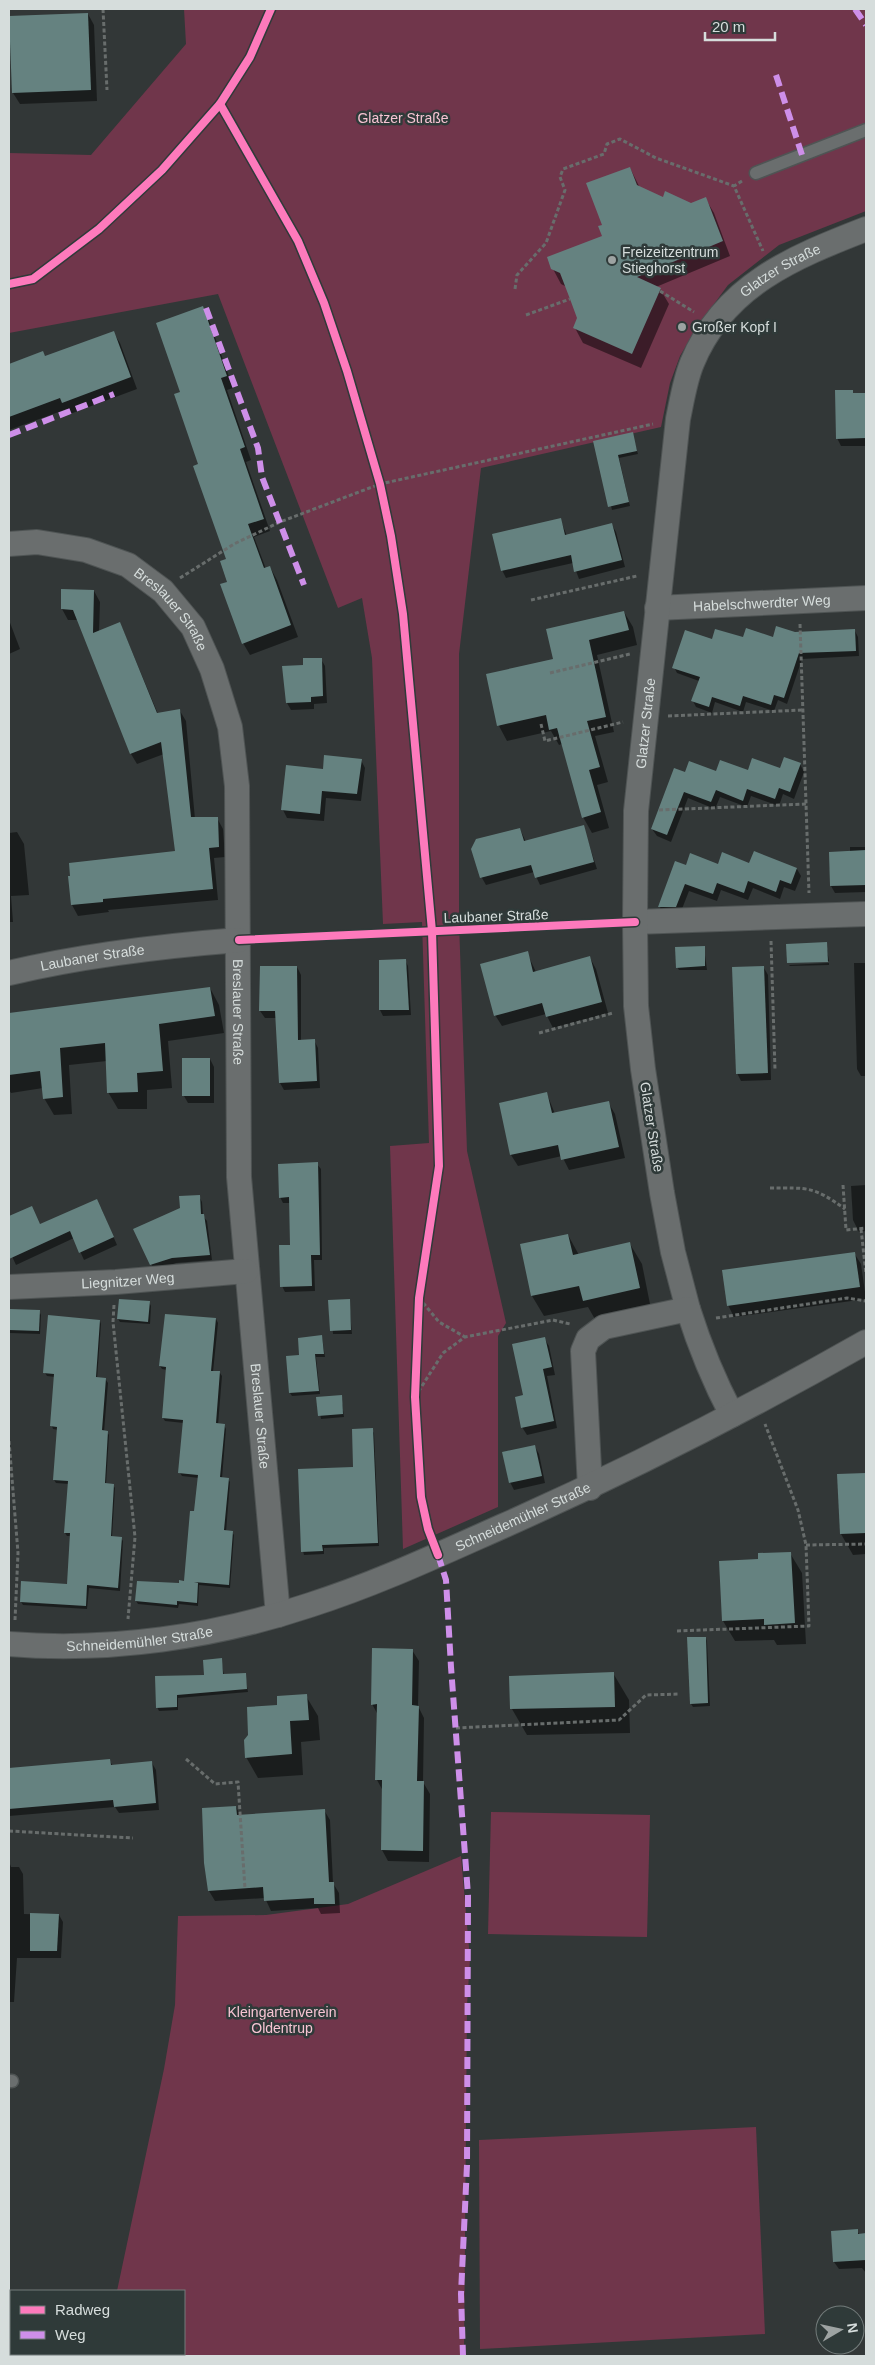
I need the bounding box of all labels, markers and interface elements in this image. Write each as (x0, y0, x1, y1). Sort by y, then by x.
scale bar (705, 10, 775, 42)
text: 20 m (712, 18, 745, 35)
park label: Glatzer Straße (357, 110, 449, 126)
street label: Glatzer Straße (736, 240, 823, 300)
place label: Freizeitzentrum Stieghorst (622, 244, 718, 276)
marker: Freizeitzentrum Stieghorst (606, 254, 618, 266)
place label: Großer Kopf I (692, 319, 777, 335)
marker: Großer Kopf I (676, 321, 688, 333)
street label: Breslauer Straße (131, 564, 211, 653)
street label: Habelschwerdter Weg (693, 592, 831, 614)
street label: Glatzer Straße (633, 677, 658, 769)
street label: Laubaner Straße (443, 906, 549, 926)
street label: Laubaner Straße (39, 941, 146, 974)
street label: Breslauer Straße (230, 959, 246, 1065)
street label: Glatzer Straße (637, 1081, 667, 1173)
street label: Liegnitzer Weg (81, 1269, 175, 1292)
street label: Breslauer Straße (248, 1363, 273, 1470)
street label: Schneidemühler Straße (453, 1479, 593, 1554)
street label: Schneidemühler Straße (66, 1623, 214, 1654)
park label: Kleingartenverein Oldentrup (228, 2004, 336, 2036)
legend (10, 2290, 185, 2355)
text: Radweg (55, 2301, 110, 2318)
north arrow (815, 2305, 865, 2355)
text: N (844, 2322, 862, 2334)
text: Weg (55, 2326, 86, 2343)

